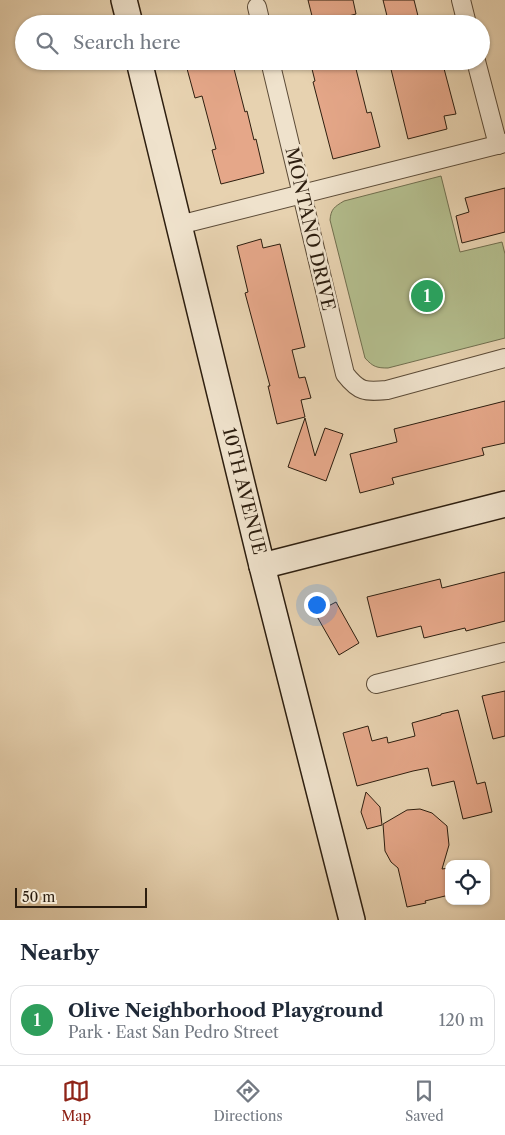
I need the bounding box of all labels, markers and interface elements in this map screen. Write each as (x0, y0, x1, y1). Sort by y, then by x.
search box (15, 15, 490, 70)
icon: search (33, 29, 61, 57)
text: Search here (73, 31, 181, 54)
street label: MONTANO DRIVE (280, 145, 340, 313)
pin: 1 (411, 277, 443, 315)
street label: 10TH AVENUE (218, 425, 270, 557)
your location (304, 592, 330, 618)
map controls (445, 860, 490, 905)
button: locate (445, 860, 490, 905)
scale bar (15, 885, 148, 908)
text: 50 m (22, 888, 55, 906)
text: Nearby (20, 940, 99, 965)
text: Olive Neighborhood Playground (68, 999, 383, 1022)
text: 1 (33, 1010, 41, 1030)
text: 120 m (439, 1010, 484, 1030)
text: Park · East San Pedro Street (68, 1022, 279, 1042)
tab: Map (61, 1077, 91, 1125)
tab: Directions (213, 1077, 283, 1125)
tab: Saved (405, 1077, 444, 1125)

